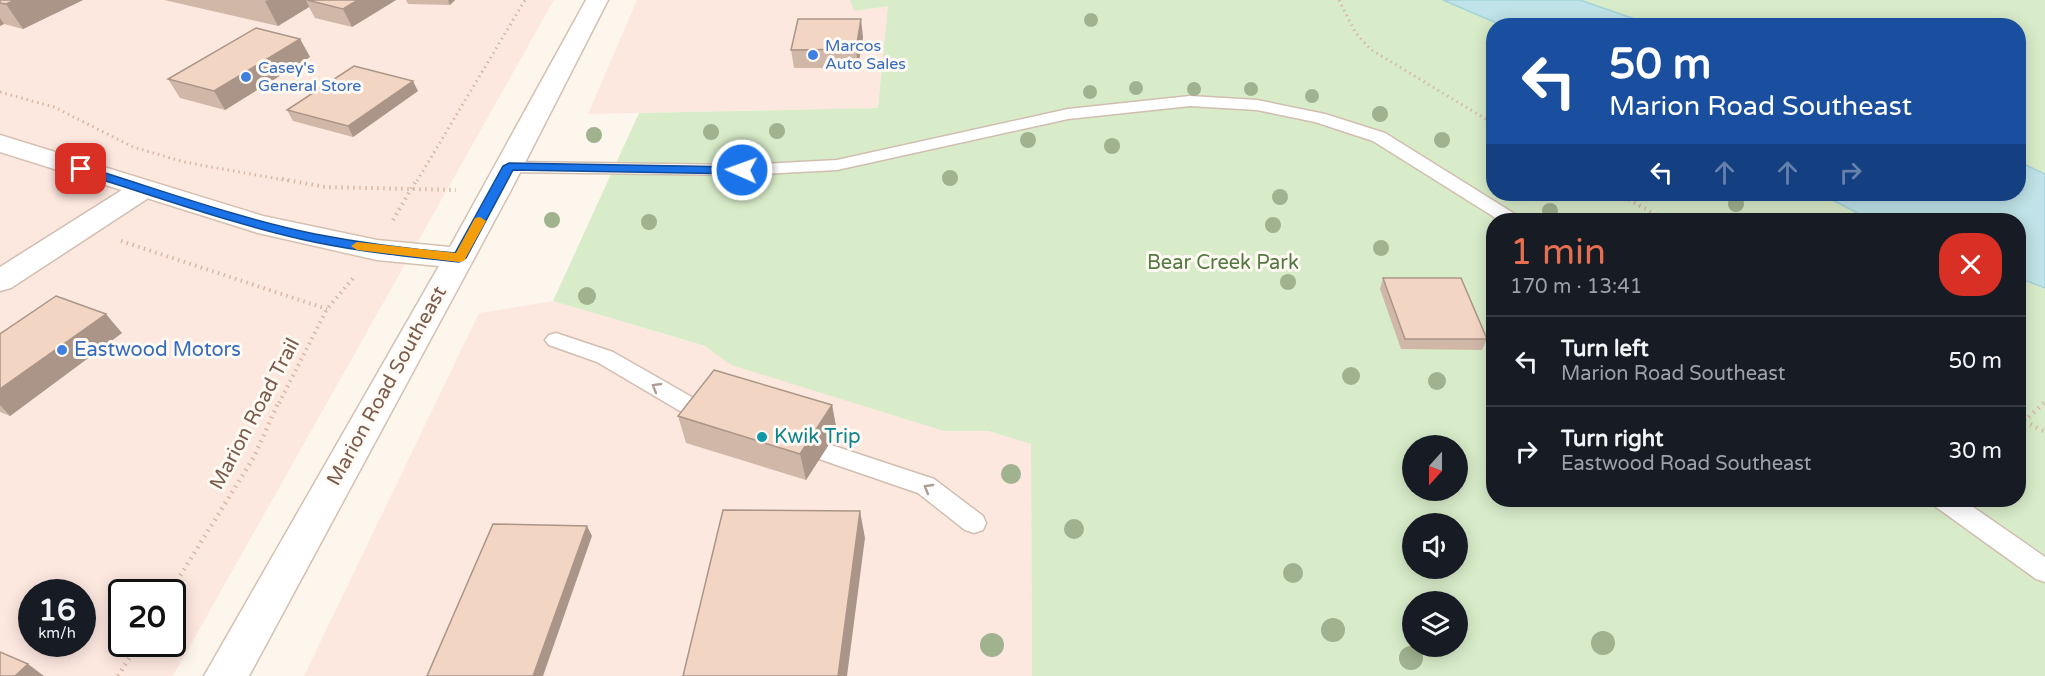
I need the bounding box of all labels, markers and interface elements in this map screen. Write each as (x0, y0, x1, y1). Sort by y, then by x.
place label: Marcos Auto Sales (825, 36, 906, 74)
text: 50 m (1609, 39, 1711, 90)
icon: left (1510, 42, 1588, 120)
marker: Marcos Auto Sales (806, 48, 820, 62)
place label: Casey's General Store (258, 58, 361, 96)
marker: Casey's General Store (239, 70, 253, 84)
text: Marion Road Southeast (1609, 90, 1912, 123)
position arrow (710, 138, 774, 202)
pin (55, 143, 106, 194)
icon: arrive (64, 152, 97, 185)
icon: left (1645, 156, 1678, 189)
icon: ahead (1708, 156, 1741, 189)
icon: ahead (1771, 156, 1804, 189)
icon: right (1834, 156, 1867, 189)
text: 1 min (1510, 231, 1606, 274)
button: close (1939, 233, 2002, 296)
park label: Bear Creek Park (1147, 251, 1299, 275)
text: 170 m · 13:41 (1510, 275, 1642, 299)
street label: Marion Road Southeast (322, 282, 452, 490)
street label: Marion Road Trail (205, 334, 305, 494)
text: Turn left (1561, 336, 1649, 362)
place label: Eastwood Motors (74, 338, 241, 362)
marker: Eastwood Motors (55, 343, 69, 357)
icon: left (1510, 345, 1543, 378)
text: 50 m (1948, 348, 2002, 374)
text: Marion Road Southeast (1561, 362, 1785, 386)
one-way arrow (652, 382, 662, 394)
place label: Kwik Trip (774, 425, 861, 449)
text: Turn right (1561, 426, 1663, 452)
marker: Kwik Trip (755, 430, 769, 444)
north arrow (1402, 435, 1468, 501)
map controls (1402, 435, 1468, 657)
icon: right (1510, 435, 1543, 468)
text: 30 m (1948, 438, 2002, 464)
text: Eastwood Road Southeast (1561, 452, 1811, 476)
one-way arrow (923, 485, 934, 496)
button: sound (1402, 513, 1468, 579)
speed limit sign: 20 (108, 579, 186, 657)
button: layers (1402, 591, 1468, 657)
text: 16 (38, 592, 76, 629)
text: km/h (38, 624, 76, 642)

